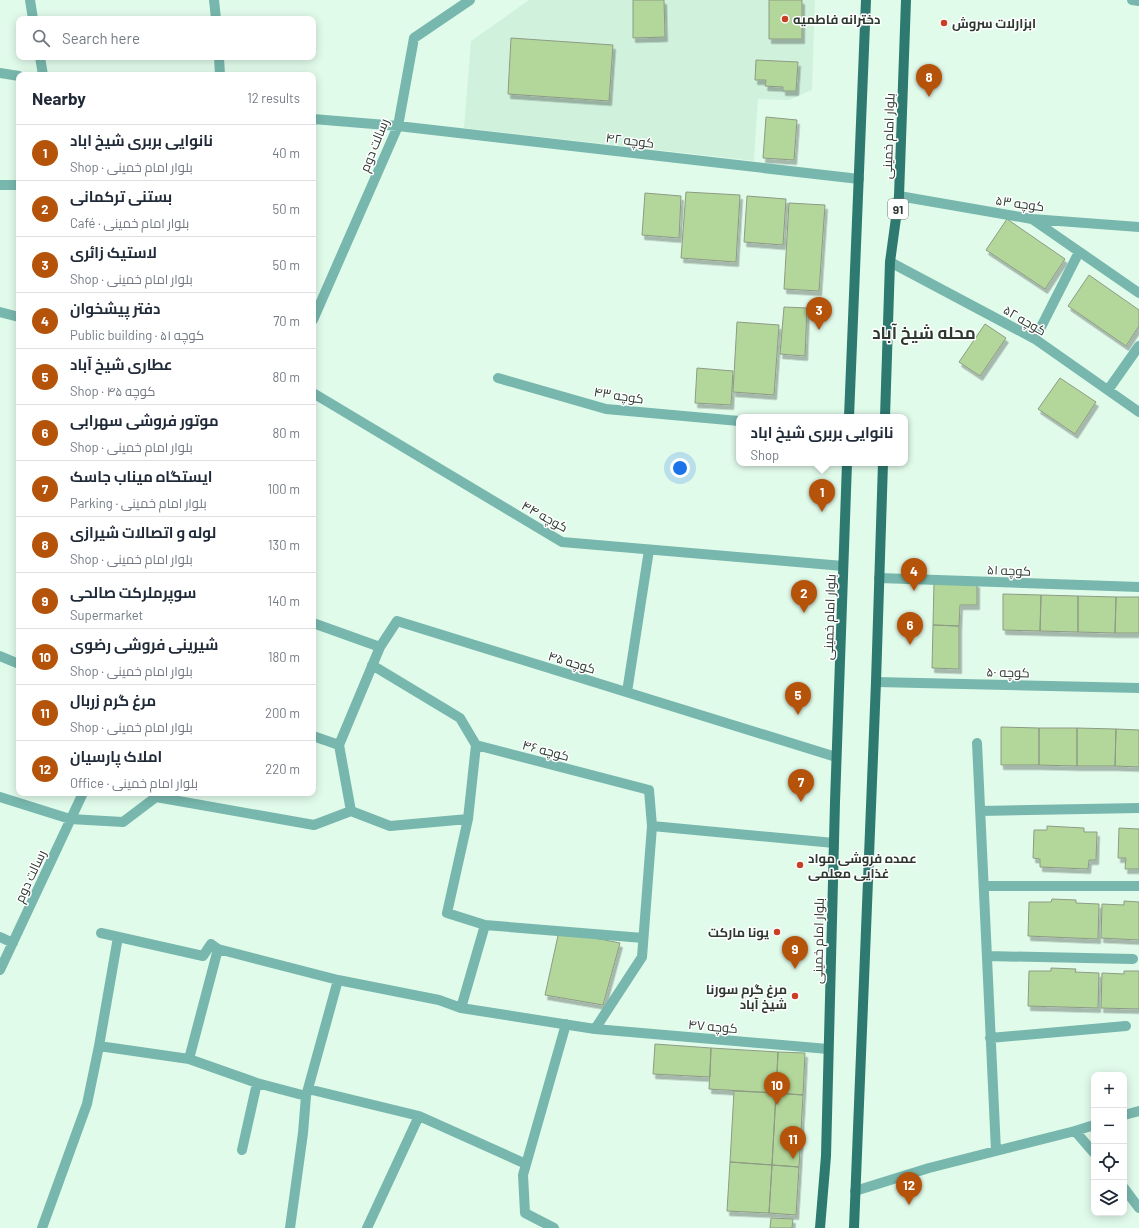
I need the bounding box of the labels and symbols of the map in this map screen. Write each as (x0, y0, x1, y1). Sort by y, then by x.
place label: دخترانه فاطمیه (793, 11, 881, 27)
marker: دخترانه فاطمیه (780, 14, 790, 24)
place label: ابزارلات سروش (952, 15, 1036, 32)
marker: ابزارلات سروش (939, 18, 949, 28)
pin: 8 (916, 64, 942, 97)
street label: بلوار امام خمینی (879, 93, 899, 179)
street label: رسالت دوم (356, 116, 394, 175)
street label: کوچه ۴۲ (605, 129, 655, 153)
street label: کوچه ۵۳ (994, 192, 1045, 216)
road number: 91 (888, 199, 908, 219)
pin: 3 (806, 297, 832, 330)
street label: کوچه ۵۲ (1000, 301, 1049, 340)
district label: محله شیخ آباد (872, 322, 976, 345)
street label: کوچه ۴۳ (593, 383, 645, 409)
your location (670, 458, 690, 478)
pin: 1 (809, 479, 835, 512)
street label: کوچه ۴۴ (518, 497, 571, 537)
pin: 4 (901, 558, 927, 591)
street label: کوچه ۵۱ (987, 561, 1031, 581)
street label: بلوار امام خمینی (820, 574, 840, 660)
pin: 2 (791, 580, 817, 613)
pin: 6 (897, 612, 923, 645)
street label: کوچه ۴۵ (546, 647, 598, 679)
street label: کوچه ۵۰ (986, 664, 1030, 682)
pin: 5 (785, 682, 811, 715)
street label: کوچه ۴۶ (520, 736, 571, 766)
pin: 7 (788, 769, 814, 802)
street label: رسالت دوم (11, 847, 51, 906)
place label: عمده فروشی مواد غذایی معلمی (808, 850, 917, 881)
marker: عمده فروشی مواد غذایی معلمی (795, 860, 805, 870)
street label: بلوار امام خمینی (809, 898, 829, 984)
place label: یونا مارکت (708, 924, 769, 941)
marker: یونا مارکت (772, 927, 782, 937)
pin: 9 (782, 936, 808, 969)
place label: مرغ گرم سورنا شیخ آباد (706, 981, 787, 1013)
marker: مرغ گرم سورنا شیخ آباد (790, 991, 800, 1001)
street label: کوچه ۴۷ (687, 1016, 738, 1038)
pin: 10 (764, 1072, 790, 1105)
pin: 11 (780, 1126, 806, 1159)
pin: 12 (896, 1172, 922, 1205)

